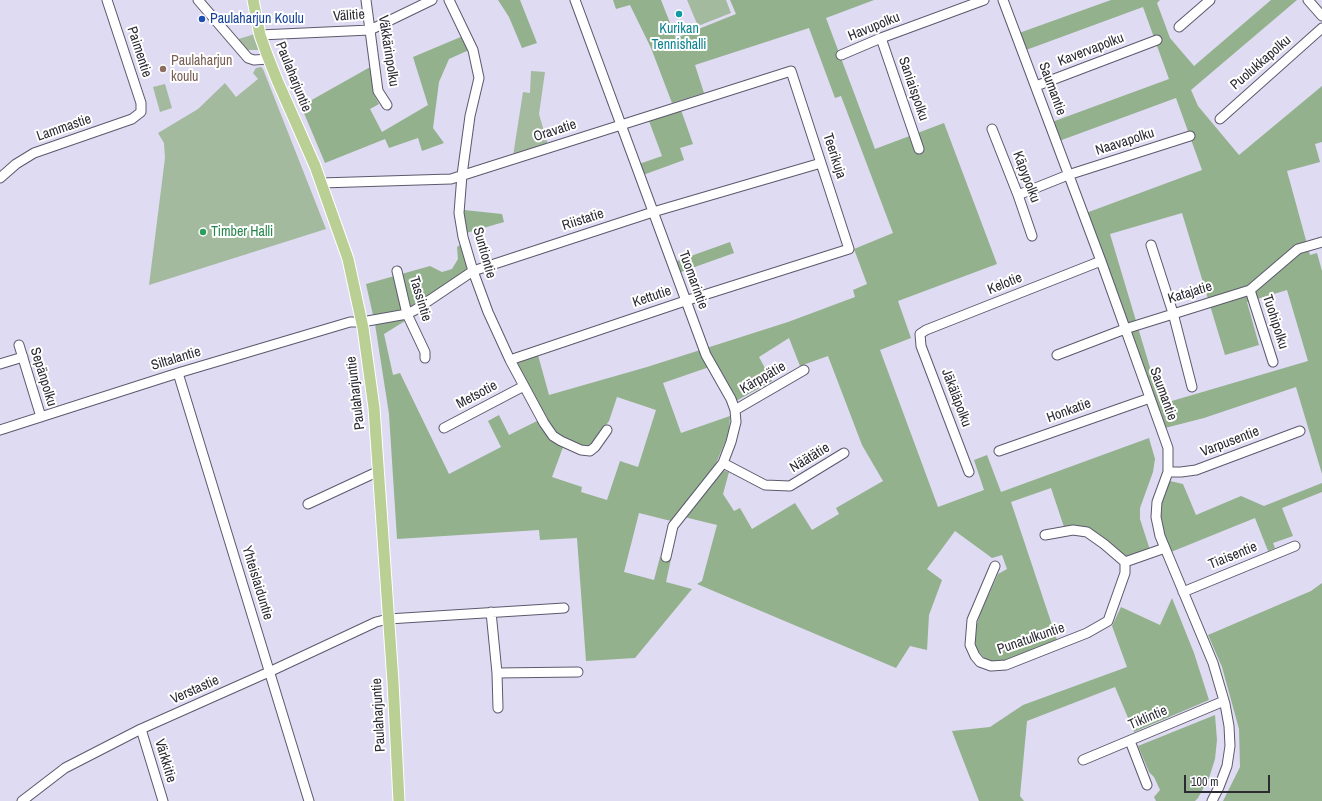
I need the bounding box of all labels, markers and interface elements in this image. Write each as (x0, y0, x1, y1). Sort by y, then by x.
street label: Välitie (333, 7, 365, 25)
marker: Kurikan Tennishalli (674, 9, 684, 19)
street label: Havupolku (846, 9, 902, 45)
place label: Paulaharjun Koulu (210, 11, 304, 27)
marker: Paulaharjun Koulu (197, 14, 207, 24)
street label: Väkkärinpolku (374, 14, 402, 88)
place label: Kurikan Tennishalli (652, 21, 706, 54)
street label: Paimentie (123, 25, 155, 79)
street label: Kavervapolku (1056, 30, 1126, 70)
street label: Puolukkapolku (1227, 32, 1295, 94)
street label: Paulaharjuntie (271, 40, 315, 114)
place label: Paulaharjun koulu (171, 53, 232, 86)
street label: Saniaispolku (894, 55, 932, 123)
street label: Saumantie (1035, 60, 1069, 118)
marker: Paulaharjun koulu (158, 64, 168, 74)
street label: Lammastie (34, 111, 94, 145)
street label: Oravatie (531, 116, 579, 146)
street label: Naavapolku (1094, 125, 1156, 159)
street label: Teerikuja (819, 131, 849, 181)
street label: Käpypolku (1009, 149, 1043, 205)
street label: Riistatie (560, 205, 606, 235)
place label: Timber Halli (211, 224, 273, 240)
street label: Suntiontie (469, 226, 499, 280)
marker: Timber Halli (198, 227, 208, 237)
street label: Tuomarintie (675, 249, 711, 311)
street label: Kelotie (985, 270, 1025, 298)
street label: Tassintie (405, 274, 435, 324)
street label: Katajatie (1166, 278, 1214, 308)
street label: Kettutie (631, 283, 673, 311)
street label: Tuohipolku (1258, 293, 1292, 351)
street label: Siltalantie (149, 344, 203, 374)
street label: Sepänpolku (26, 346, 60, 408)
street label: Paulaharjuntie (343, 355, 369, 431)
street label: Kärppätie (737, 358, 789, 398)
street label: Saumantie (1146, 365, 1180, 423)
street label: Jäkäläpolku (937, 367, 975, 429)
street label: Metsotie (454, 377, 500, 413)
street label: Honkatie (1045, 395, 1093, 427)
street label: Varpusentie (1198, 423, 1262, 461)
street label: Näätätie (787, 440, 833, 476)
street label: Tiaisentie (1206, 539, 1260, 573)
street label: Yhteislaiduntie (238, 544, 276, 622)
street label: Punatulkuntie (995, 620, 1067, 658)
street label: Verstastie (168, 672, 222, 708)
street label: Paulaharjuntie (369, 678, 389, 752)
street label: Tiklintie (1126, 702, 1170, 734)
street label: Värkkitie (150, 737, 180, 785)
scale bar (1186, 767, 1272, 793)
text: 100 m (1191, 774, 1218, 790)

